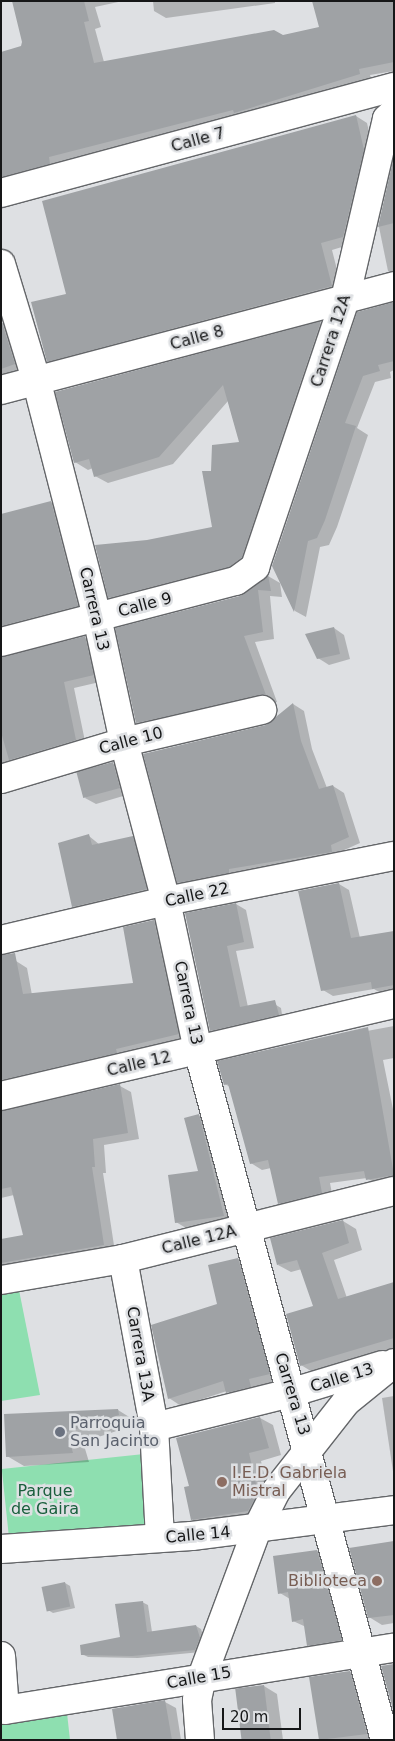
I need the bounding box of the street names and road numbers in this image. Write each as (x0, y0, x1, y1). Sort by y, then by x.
street label: Calle 7 (169, 124, 227, 156)
street label: Carrera 12A (307, 292, 355, 390)
street label: Calle 8 (168, 322, 226, 354)
street label: Carrera 13 (75, 565, 113, 653)
street label: Calle 9 (116, 589, 174, 621)
street label: Calle 10 (97, 723, 165, 759)
street label: Calle 22 (163, 879, 231, 911)
street label: Carrera 13 (170, 959, 206, 1047)
street label: Calle 12 (105, 1047, 173, 1081)
street label: Calle 12A (160, 1221, 238, 1259)
street label: Carrera 13A (122, 1305, 158, 1403)
street label: Carrera 13 (270, 1350, 314, 1438)
street label: Calle 13 (308, 1359, 376, 1397)
street label: Calle 14 (165, 1523, 231, 1547)
street label: Calle 15 (165, 1663, 233, 1693)

